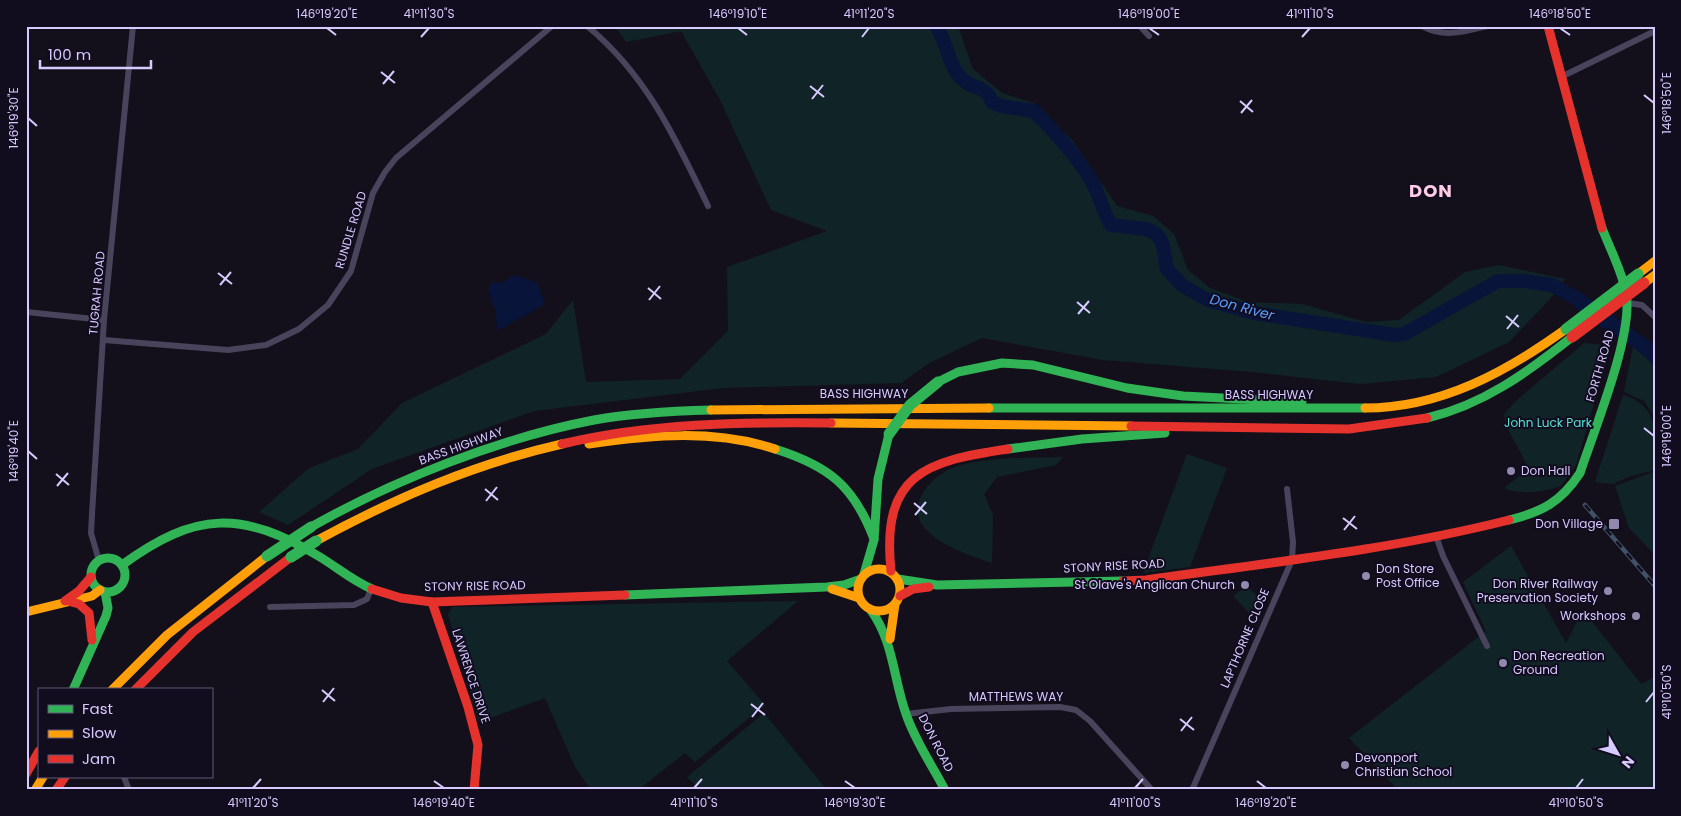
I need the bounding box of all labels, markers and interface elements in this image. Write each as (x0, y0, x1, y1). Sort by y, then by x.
text: 146°19'20"E (296, 5, 358, 22)
text: 41°11'30"S (403, 5, 455, 22)
text: 146°19'10"E (709, 5, 767, 22)
text: 41°11'20"S (844, 5, 894, 22)
text: 146°19'00"E (1118, 5, 1180, 22)
text: 41°11'10"S (1286, 5, 1334, 22)
text: 146°18'50"E (1529, 5, 1591, 22)
scale bar (40, 38, 151, 70)
text: 100 m (48, 44, 91, 65)
text: 146°18'50"E (1658, 72, 1675, 134)
text: 146°19'30"E (5, 87, 22, 149)
district label: DON (1409, 178, 1453, 203)
street label: RUNDLE ROAD (331, 189, 370, 271)
street label: TUGRAH ROAD (84, 250, 109, 336)
water label: Don River (1208, 289, 1277, 325)
street label: FORTH ROAD (1581, 328, 1618, 404)
street label: BASS HIGHWAY (820, 385, 908, 402)
street label: BASS HIGHWAY (1225, 386, 1313, 403)
text: 146°19'00"E (1658, 405, 1675, 467)
park label: John Luck Park (1504, 414, 1593, 431)
text: 146°19'40"E (5, 420, 22, 482)
street label: BASS HIGHWAY (416, 422, 505, 469)
place label: Don Hall (1521, 462, 1570, 479)
marker: Don Hall (1505, 465, 1517, 477)
place label: Don Village (1535, 515, 1603, 532)
marker: Don Village (1607, 517, 1621, 531)
street label: STONY RISE ROAD (1063, 554, 1165, 577)
place label: Don Store Post Office (1376, 560, 1439, 591)
marker: Don Store Post Office (1360, 570, 1372, 582)
place label: Don River Railway Preservation Society (1477, 575, 1598, 606)
street label: STONY RISE ROAD (424, 576, 526, 595)
place label: St Olave's Anglican Church (1074, 576, 1235, 593)
marker: St Olave's Anglican Church (1239, 579, 1251, 591)
street label: LAPTHORNE CLOSE (1216, 585, 1273, 690)
marker: Don River Railway Preservation Society (1602, 585, 1614, 597)
place label: Workshops (1560, 607, 1626, 624)
marker: Workshops (1630, 610, 1642, 622)
street label: LAWRENCE DRIVE (448, 626, 495, 725)
place label: Don Recreation Ground (1513, 647, 1605, 678)
marker: Don Recreation Ground (1497, 657, 1509, 669)
text: 41°10'50"S (1658, 664, 1675, 720)
legend (38, 688, 212, 778)
street label: MATTHEWS WAY (969, 688, 1063, 705)
text: Fast (82, 698, 113, 719)
street label: DON ROAD (915, 711, 958, 775)
text: Slow (82, 722, 117, 743)
north arrow (1594, 728, 1644, 778)
text: Jam (82, 748, 116, 769)
place label: Devonport Christian School (1355, 749, 1452, 780)
text: N (1617, 752, 1639, 773)
marker: Devonport Christian School (1339, 759, 1351, 771)
text: 41°11'20"S (228, 794, 278, 811)
text: 146°19'40"E (413, 794, 475, 811)
text: 41°11'10"S (670, 794, 718, 811)
text: 146°19'30"E (824, 794, 886, 811)
text: 41°11'00"S (1109, 794, 1161, 811)
text: 146°19'20"E (1235, 794, 1297, 811)
text: 41°10'50"S (1548, 794, 1604, 811)

